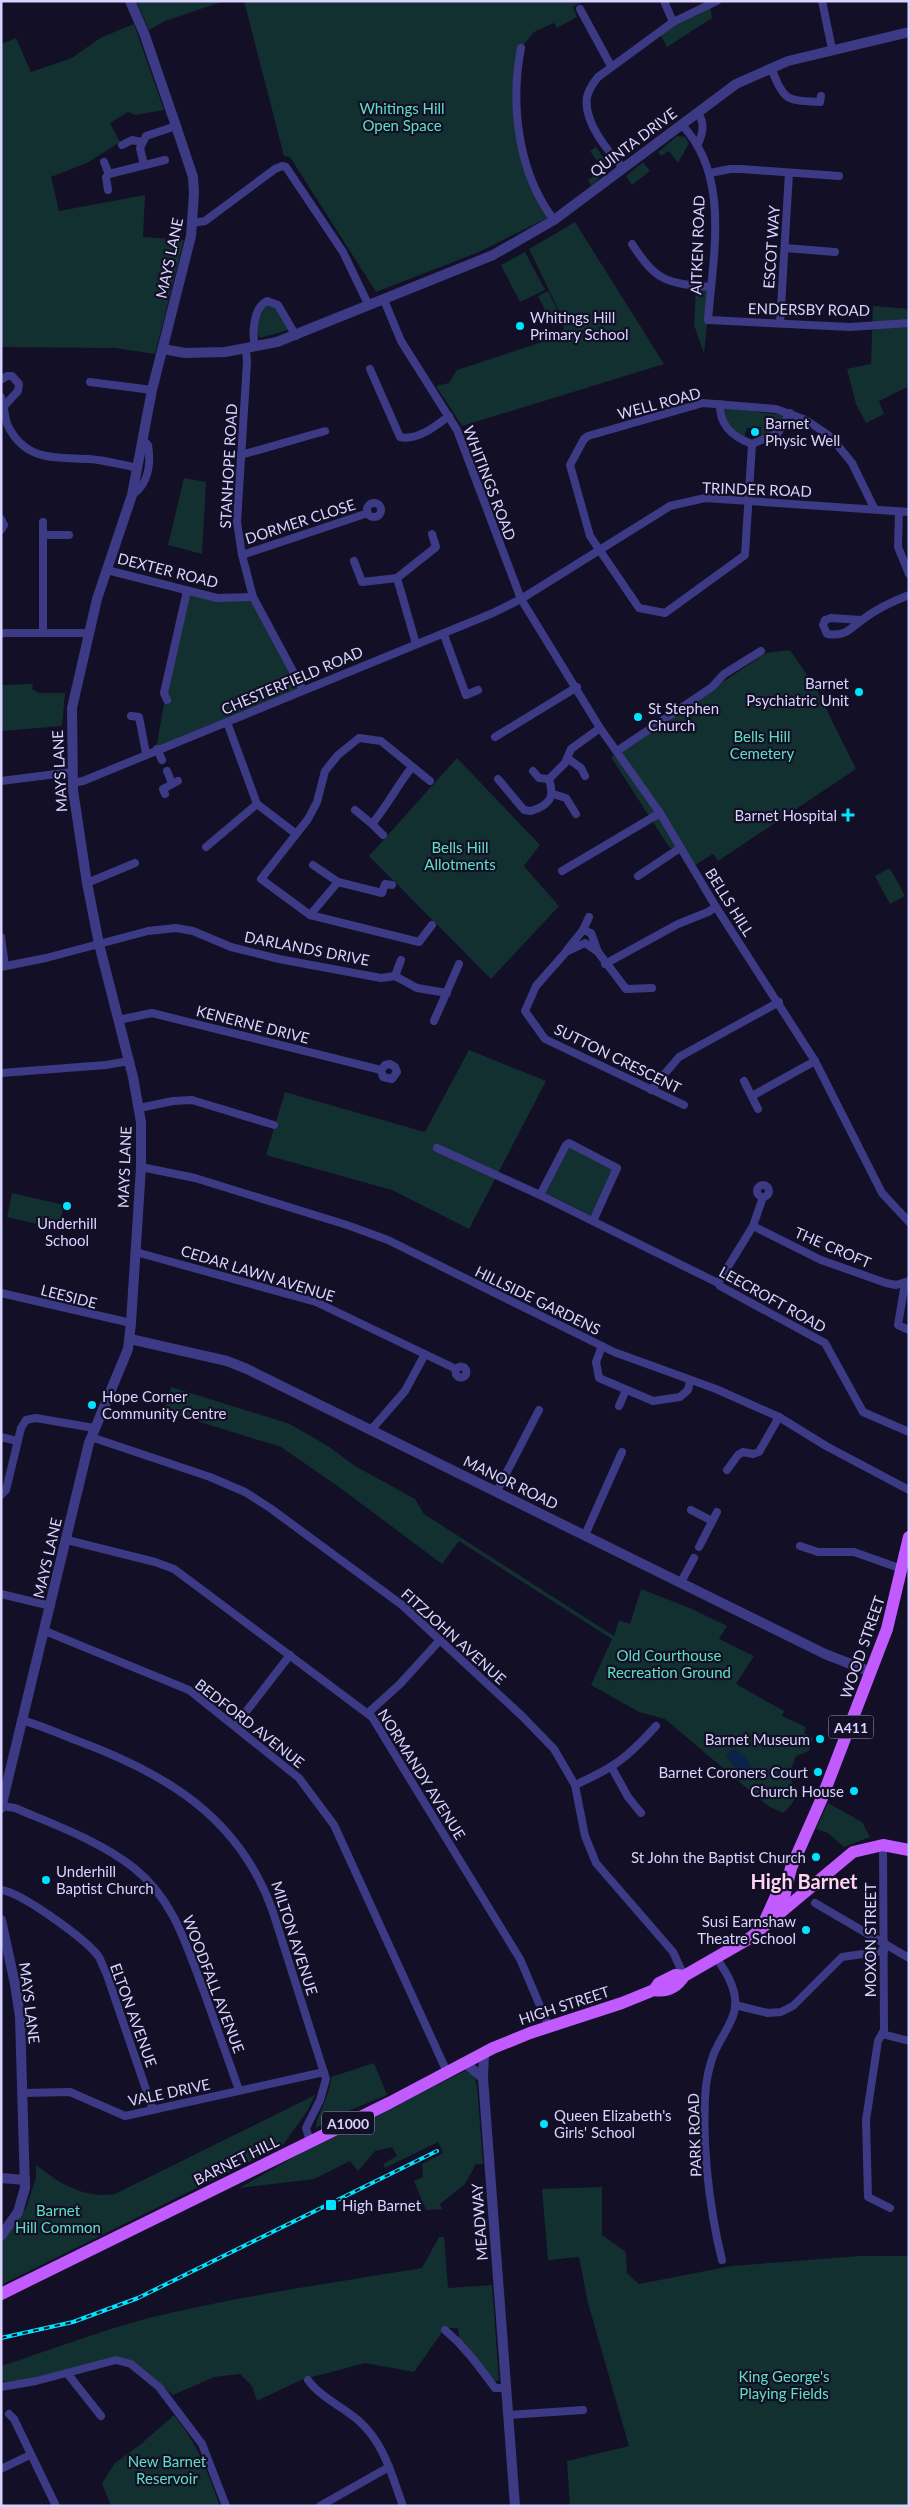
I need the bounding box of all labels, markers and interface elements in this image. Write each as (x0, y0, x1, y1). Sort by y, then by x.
park label: Whitings Hill Open Space (359, 99, 445, 134)
street label: QUINTA DRIVE (586, 104, 680, 180)
street label: AITKEN ROAD (686, 195, 708, 295)
street label: ESCOT WAY (759, 204, 783, 289)
street label: MAYS LANE (152, 216, 186, 300)
street label: ENDERSBY ROAD (748, 299, 870, 319)
place label: Whitings Hill Primary School (530, 308, 629, 343)
marker: Whitings Hill Primary School (514, 320, 526, 332)
street label: WELL ROAD (615, 383, 703, 423)
street label: STANHOPE ROAD (216, 403, 240, 529)
place label: Barnet Physic Well (765, 414, 840, 449)
street label: WHITINGS ROAD (460, 423, 520, 543)
marker: Barnet Physic Well (749, 426, 761, 438)
street label: TRINDER ROAD (702, 478, 812, 500)
street label: DORMER CLOSE (243, 495, 357, 547)
street label: DEXTER ROAD (116, 549, 220, 591)
street label: CHESTERFIELD ROAD (218, 642, 366, 718)
place label: Barnet Psychiatric Unit (746, 674, 850, 709)
marker: Barnet Psychiatric Unit (853, 686, 865, 698)
place label: St Stephen Church (648, 699, 719, 734)
marker: St Stephen Church (632, 711, 644, 723)
park label: Bells Hill Cemetery (730, 727, 794, 762)
street label: MAYS LANE (48, 730, 70, 812)
place label: Barnet Hospital (734, 806, 837, 824)
marker: Barnet Hospital (841, 808, 855, 822)
park label: Bells Hill Allotments (424, 838, 496, 873)
street label: BELLS HILL (702, 865, 758, 940)
street label: DARLANDS DRIVE (243, 927, 371, 969)
street label: KENERNE DRIVE (195, 1001, 311, 1047)
street label: SUTTON CRESCENT (552, 1019, 684, 1097)
street label: MAYS LANE (114, 1126, 134, 1208)
marker: Underhill School (61, 1200, 73, 1212)
place label: Underhill School (37, 1214, 97, 1249)
street label: THE CROFT (792, 1223, 874, 1271)
street label: CEDAR LAWN AVENUE (179, 1241, 337, 1305)
street label: HILLSIDE GARDENS (472, 1262, 604, 1338)
street label: LEECROFT ROAD (716, 1262, 830, 1336)
street label: LEESIDE (39, 1280, 99, 1312)
place label: Hope Corner Community Centre (102, 1387, 227, 1422)
marker: Hope Corner Community Centre (86, 1399, 98, 1411)
street label: MANOR ROAD (461, 1451, 561, 1513)
street label: MAYS LANE (29, 1516, 65, 1600)
street label: FITZJOHN AVENUE (398, 1584, 510, 1688)
street label: WOOD STREET (836, 1593, 888, 1701)
park label: Old Courthouse Recreation Ground (607, 1646, 731, 1681)
street label: BEDFORD AVENUE (192, 1675, 308, 1771)
street label: NORMANDY AVENUE (374, 1705, 470, 1843)
road number: A411 (828, 1715, 874, 1738)
place label: Barnet Museum (705, 1730, 810, 1748)
marker: Barnet Museum (814, 1733, 826, 1745)
place label: Barnet Coroners Court (658, 1763, 809, 1781)
marker: Barnet Coroners Court (812, 1766, 824, 1778)
place label: Church House (750, 1782, 844, 1800)
marker: Church House (848, 1785, 860, 1797)
place label: St John the Baptist Church (631, 1848, 806, 1866)
marker: St John the Baptist Church (810, 1851, 822, 1863)
place label: Underhill Baptist Church (56, 1862, 154, 1897)
district label: High Barnet (751, 1869, 858, 1893)
marker: Underhill Baptist Church (40, 1874, 52, 1886)
street label: MILTON AVENUE (268, 1879, 322, 1997)
street label: MOXON STREET (861, 1883, 879, 1997)
place label: Susi Earnshaw Theatre School (697, 1912, 796, 1947)
street label: WOODFALL AVENUE (179, 1913, 249, 2055)
marker: Susi Earnshaw Theatre School (800, 1924, 812, 1936)
street label: ELTON AVENUE (107, 1960, 161, 2070)
street label: MAYS LANE (16, 1961, 44, 2045)
street label: HIGH STREET (516, 1982, 612, 2028)
street label: VALE DRIVE (126, 2075, 212, 2109)
street label: PARK ROAD (684, 2093, 704, 2177)
place label: Queen Elizabeth's Girls' School (554, 2106, 672, 2141)
road number: A1000 (322, 2112, 374, 2134)
marker: Queen Elizabeth's Girls' School (538, 2118, 550, 2130)
street label: BARNET HILL (190, 2132, 282, 2188)
street label: MEADWAY (467, 2182, 491, 2261)
place label: High Barnet (342, 2196, 422, 2214)
marker: High Barnet (324, 2198, 338, 2212)
park label: Barnet Hill Common (15, 2201, 101, 2236)
park label: King George's Playing Fields (739, 2367, 829, 2402)
park label: New Barnet Reservoir (128, 2452, 207, 2487)

